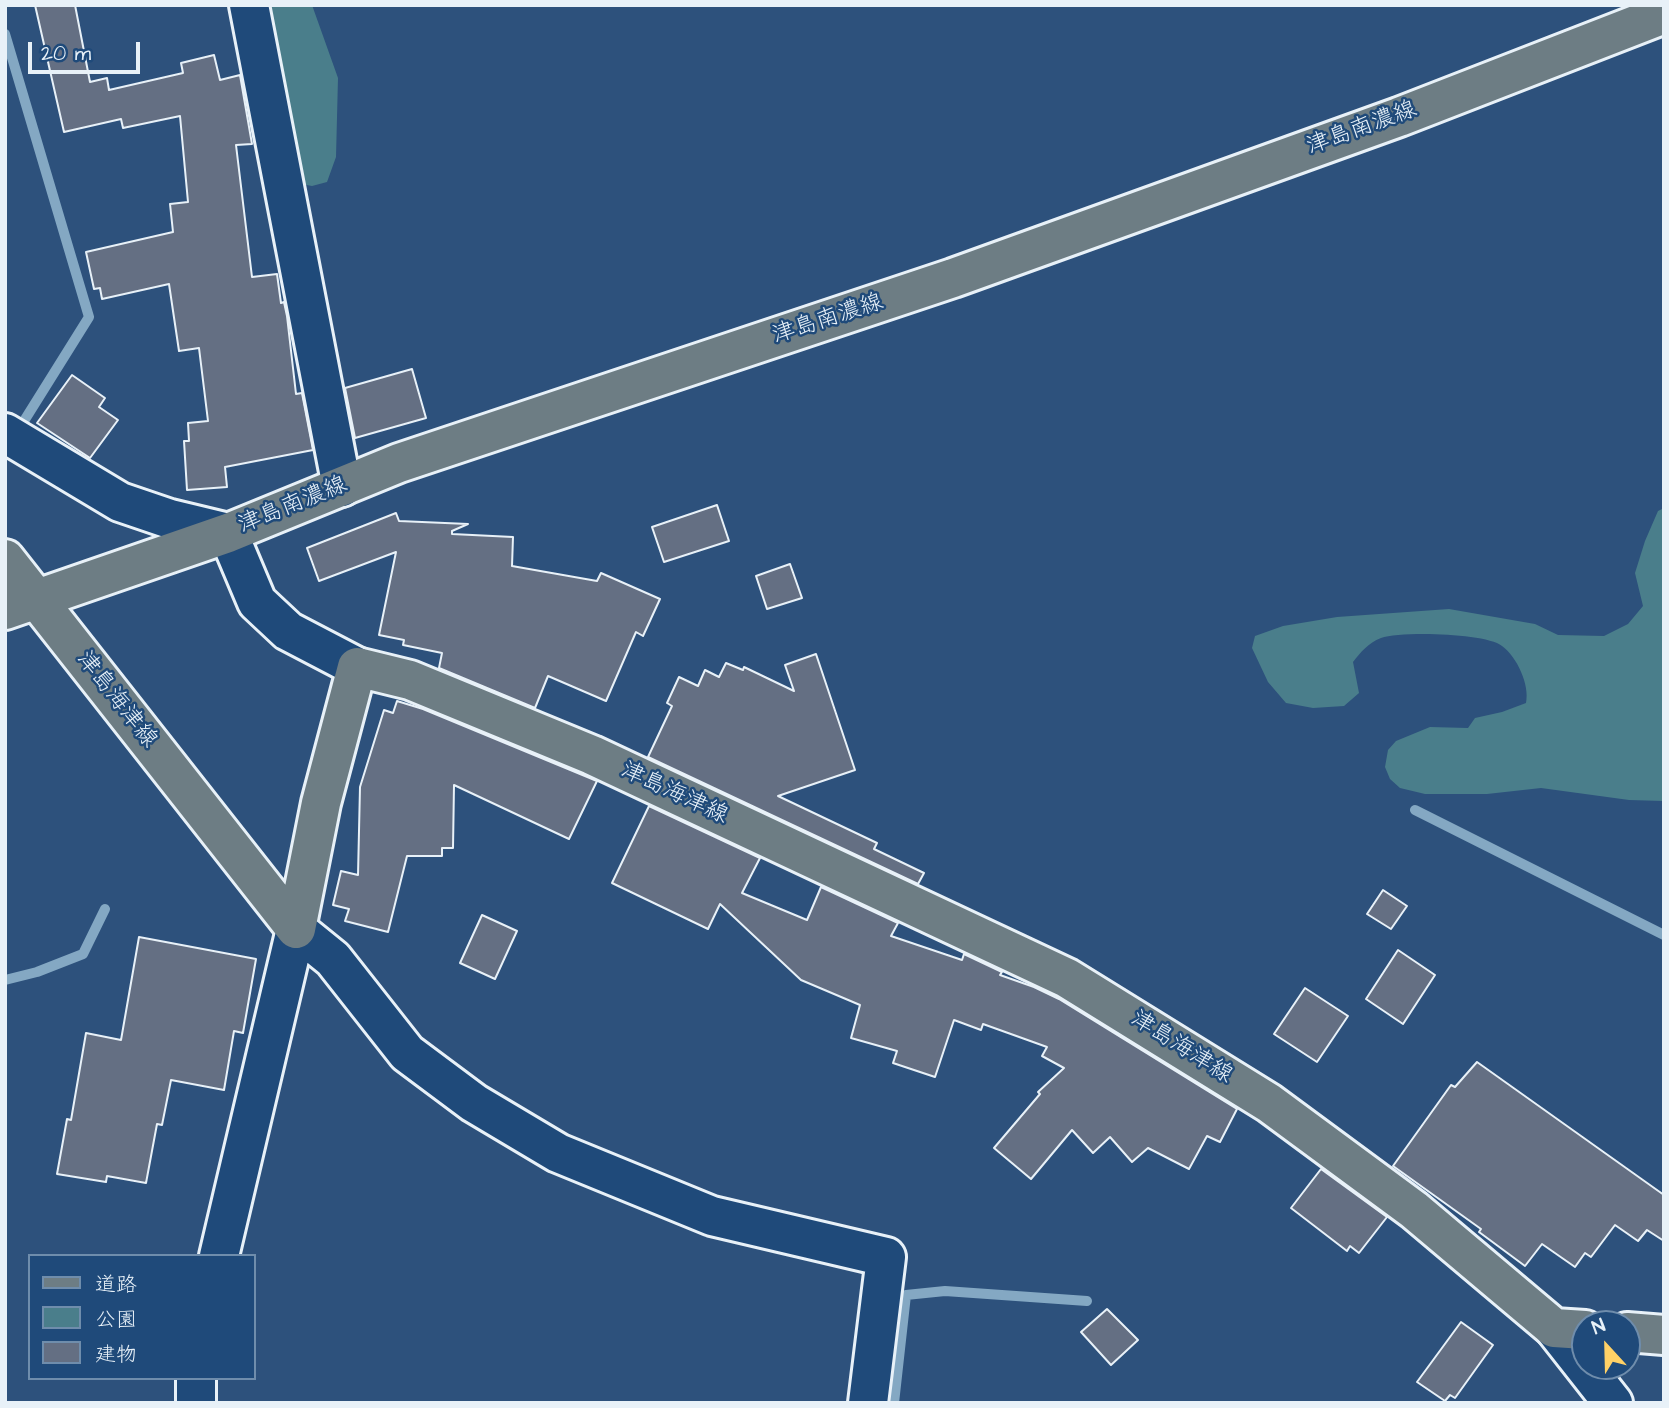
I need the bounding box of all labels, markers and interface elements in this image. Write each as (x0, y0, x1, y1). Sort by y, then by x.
scale bar (32, 28, 144, 72)
text: 20 m (41, 39, 91, 68)
street label: 津島南濃線 (1303, 96, 1421, 162)
street label: 津島南濃線 (769, 289, 887, 351)
street label: 津島南濃線 (235, 472, 351, 540)
street label: 津島海津線 (70, 646, 162, 754)
street label: 津島海津線 (616, 757, 732, 831)
street label: 津島海津線 (1125, 1006, 1237, 1090)
legend (28, 1254, 256, 1380)
text: 道路 (95, 1270, 137, 1299)
text: 公園 (95, 1305, 137, 1334)
north arrow (1571, 1310, 1641, 1380)
text: N (1588, 1312, 1609, 1342)
text: 建物 (95, 1340, 137, 1369)

